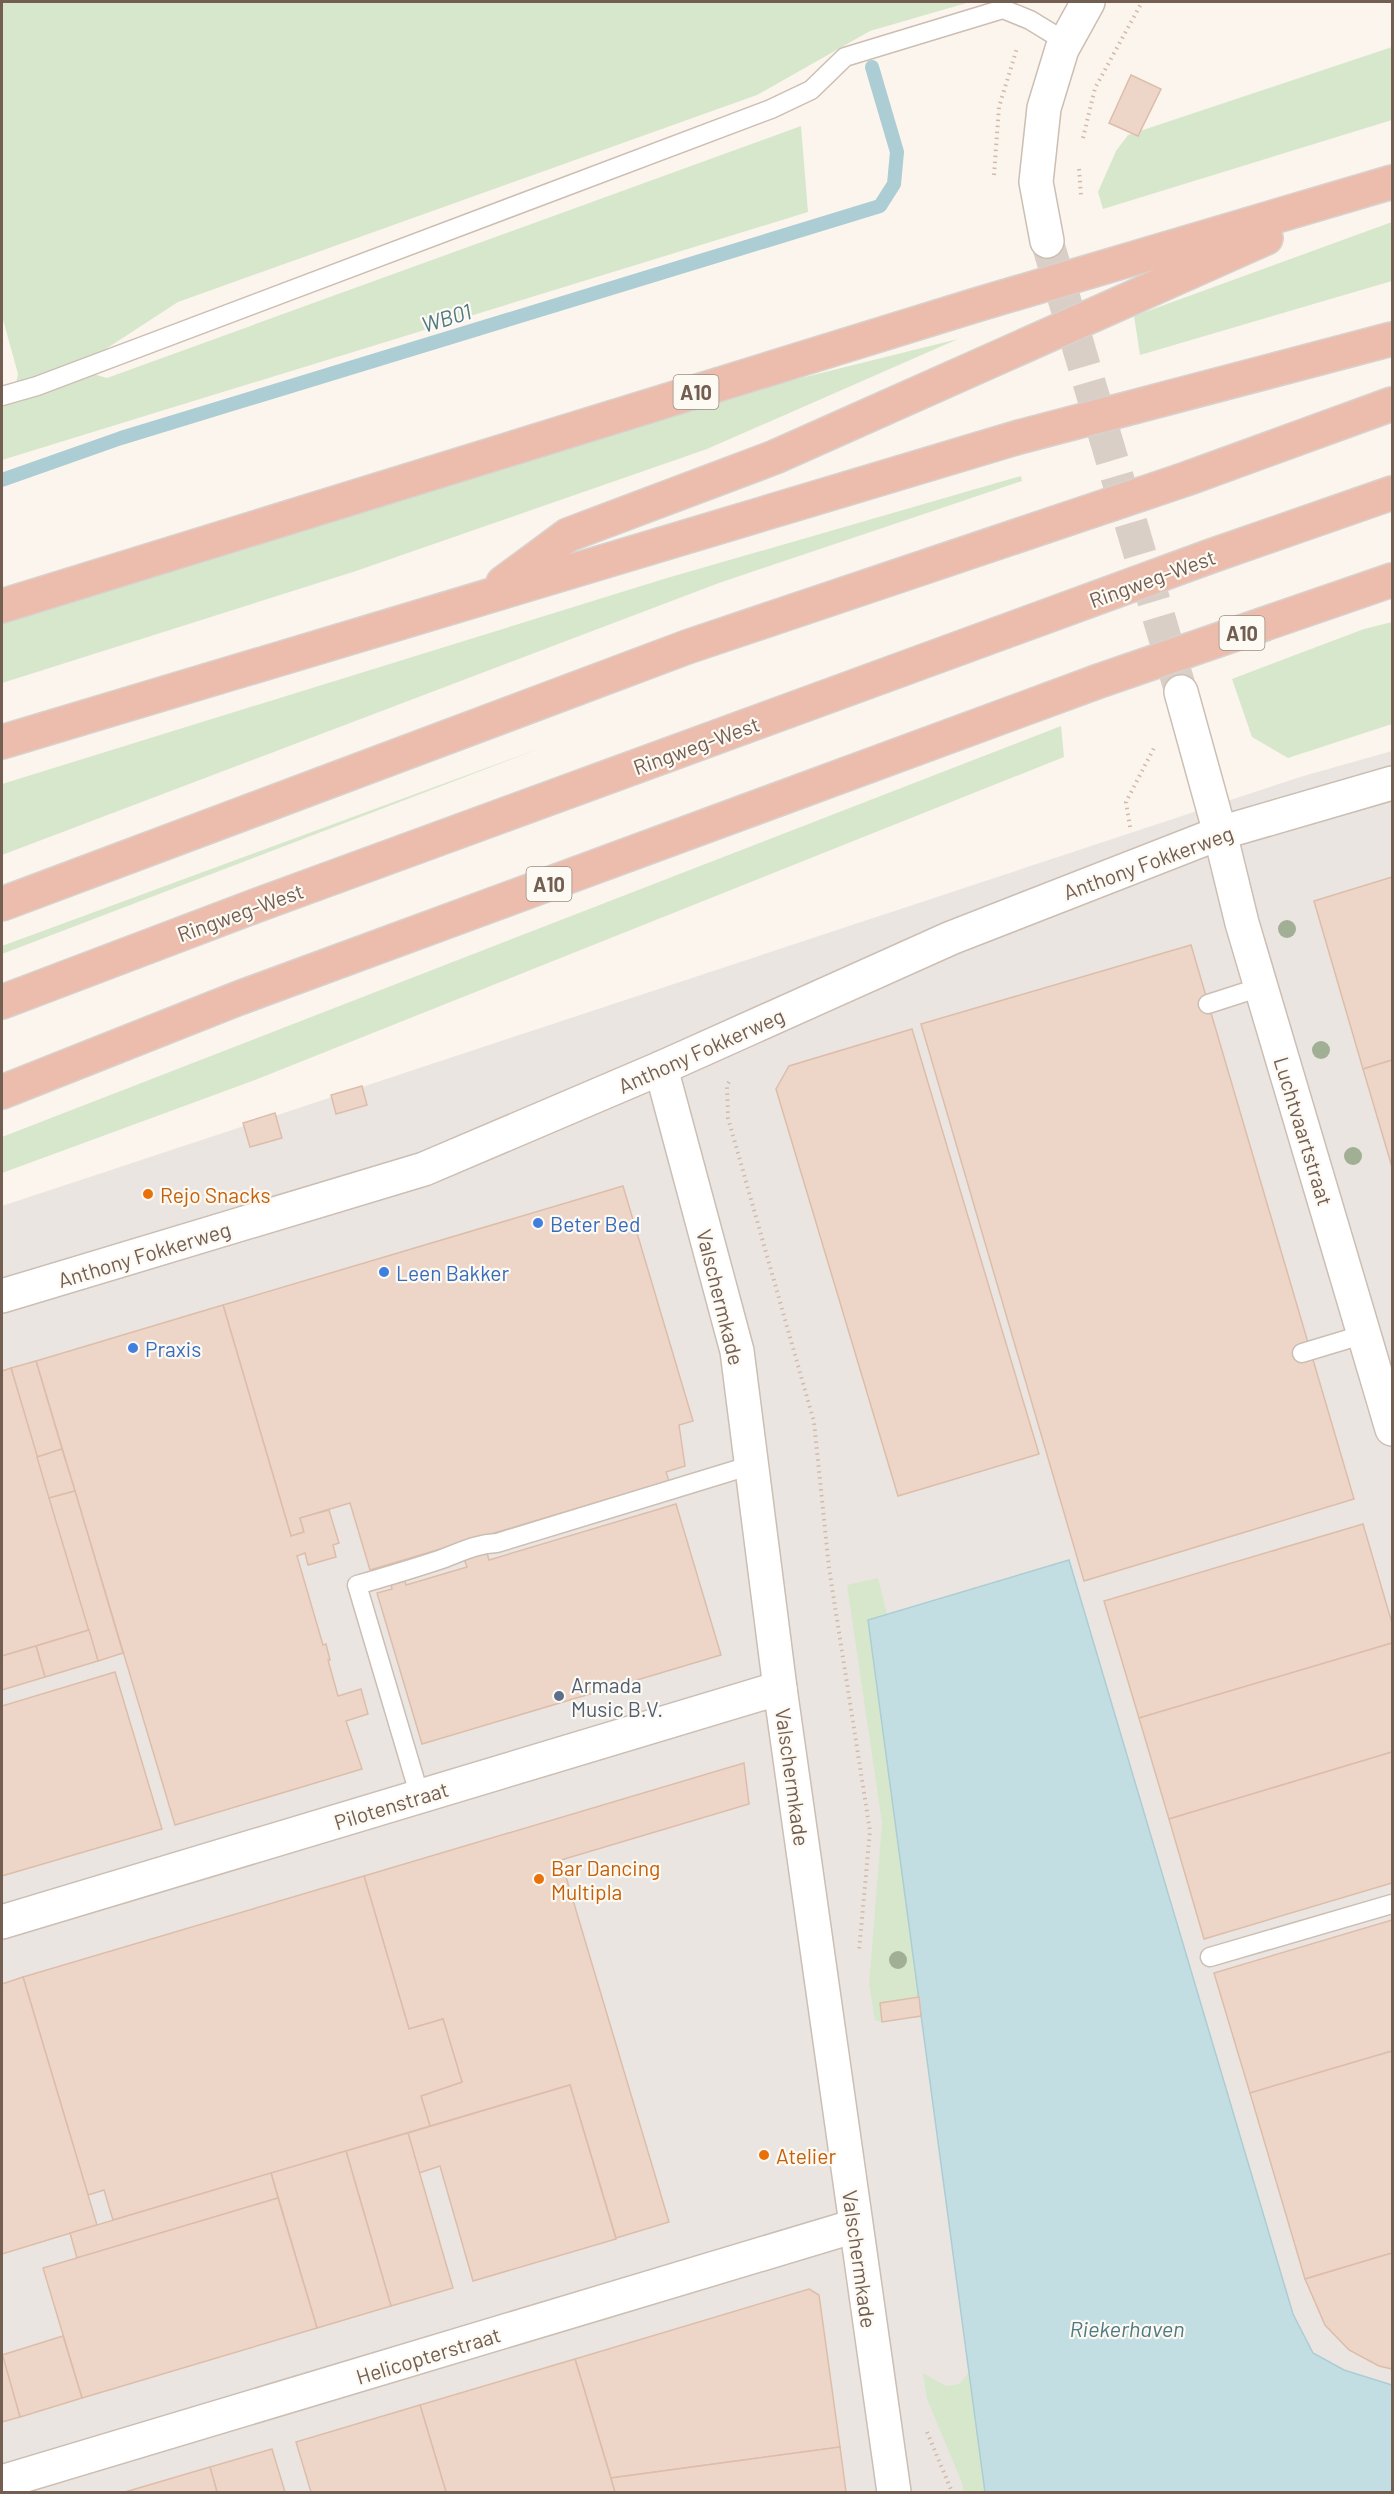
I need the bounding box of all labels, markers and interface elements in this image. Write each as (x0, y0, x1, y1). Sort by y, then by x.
water label: WB01 (418, 297, 474, 337)
road number: A10 (674, 375, 718, 409)
street label: Ringweg-West (1086, 544, 1218, 612)
road number: A10 (1220, 616, 1264, 650)
street label: Ringweg-West (630, 711, 762, 779)
street label: Anthony Fokkerweg (1060, 820, 1236, 904)
road number: A10 (526, 867, 572, 901)
street label: Ringweg-West (174, 878, 306, 946)
street label: Anthony Fokkerweg (614, 1002, 788, 1098)
street label: Luchtvaartstraat (1270, 1054, 1338, 1208)
place label: Rejo Snacks (160, 1182, 271, 1207)
marker: Rejo Snacks (141, 1187, 155, 1201)
place label: Beter Bed (550, 1211, 640, 1236)
street label: Anthony Fokkerweg (55, 1216, 233, 1292)
marker: Beter Bed (531, 1216, 545, 1230)
street label: Valschermkade (692, 1227, 750, 1367)
place label: Leen Bakker (396, 1260, 509, 1285)
marker: Leen Bakker (377, 1265, 391, 1279)
place label: Praxis (145, 1336, 201, 1361)
marker: Praxis (126, 1341, 140, 1355)
place label: Armada Music B.V. (571, 1672, 663, 1721)
marker: Armada Music B.V. (552, 1689, 566, 1703)
street label: Valschermkade (771, 1706, 815, 1848)
street label: Pilotenstraat (331, 1776, 451, 1834)
place label: Bar Dancing Multipla (551, 1855, 660, 1904)
marker: Bar Dancing Multipla (532, 1872, 546, 1886)
place label: Atelier (776, 2143, 836, 2168)
marker: Atelier (757, 2148, 771, 2162)
street label: Valschermkade (838, 2188, 882, 2330)
water label: Riekerhaven (1069, 2315, 1185, 2341)
street label: Helicopterstraat (353, 2321, 503, 2389)

